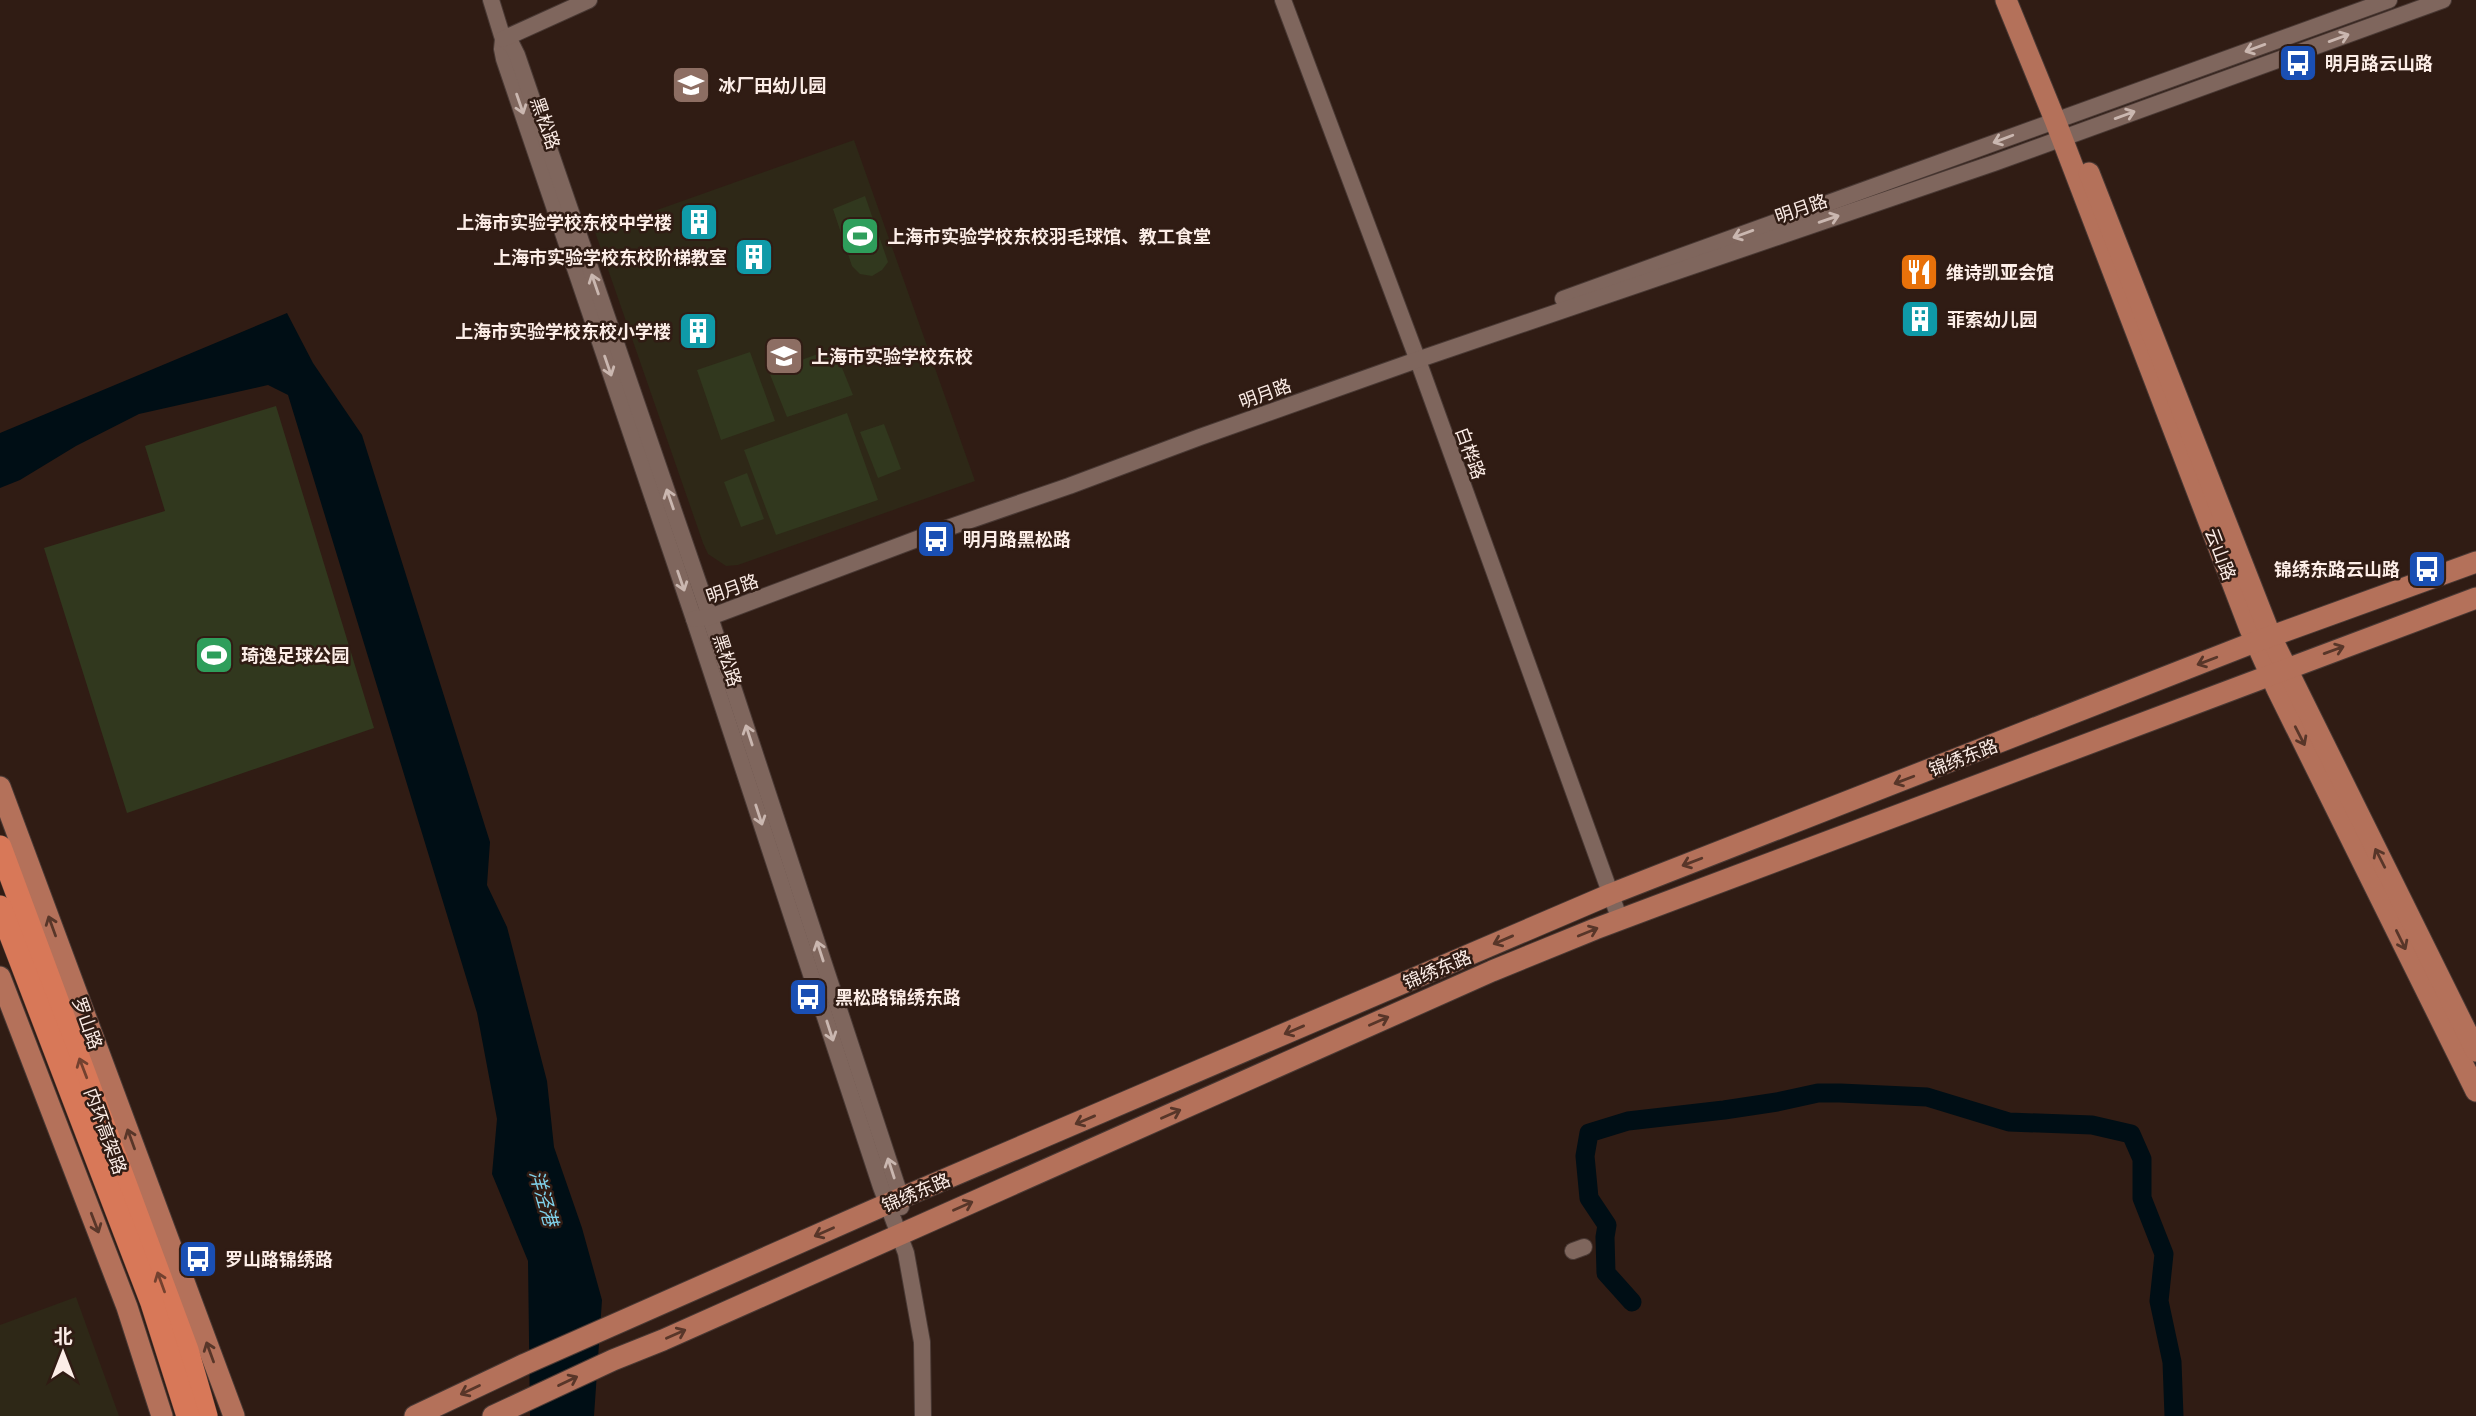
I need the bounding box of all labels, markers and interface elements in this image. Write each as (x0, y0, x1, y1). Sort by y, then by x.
one-way arrow (2327, 30, 2349, 43)
bus stop icon: 明月路云山路 (2277, 42, 2319, 84)
one-way arrow (2245, 43, 2267, 55)
place label: 明月路云山路 (2325, 51, 2433, 75)
school or university icon: 冰厂田幼儿园 (670, 64, 712, 106)
place label: 冰厂田幼儿园 (718, 73, 826, 97)
one-way arrow (515, 93, 527, 115)
street label: 黑松路 (526, 94, 566, 152)
one-way arrow (2113, 107, 2135, 120)
one-way arrow (1993, 134, 2014, 147)
street label: 明月路 (1772, 188, 1830, 228)
building icon: 上海市实验学校东校中学楼 (678, 201, 720, 243)
place label: 上海市实验学校东校中学楼 (456, 210, 672, 234)
one-way arrow (1818, 212, 1840, 224)
sports icon: 上海市实验学校东校羽毛球馆、教工食堂 (839, 215, 881, 257)
place label: 上海市实验学校东校羽毛球馆、教工食堂 (887, 224, 1211, 248)
one-way arrow (1733, 228, 1755, 241)
building icon: 上海市实验学校东校阶梯教室 (733, 236, 775, 278)
place label: 上海市实验学校东校阶梯教室 (493, 245, 727, 269)
restaurant icon: 维诗凯亚会馆 (1898, 251, 1940, 293)
place label: 维诗凯亚会馆 (1946, 260, 2054, 284)
one-way arrow (588, 273, 600, 295)
building icon: 菲索幼儿园 (1899, 298, 1941, 340)
place label: 菲索幼儿园 (1947, 307, 2037, 331)
building icon: 上海市实验学校东校小学楼 (677, 310, 719, 352)
place label: 上海市实验学校东校小学楼 (455, 319, 671, 343)
school or university icon: 上海市实验学校东校 (763, 335, 805, 377)
place label: 上海市实验学校东校 (811, 344, 973, 368)
one-way arrow (602, 355, 615, 377)
street label: 明月路 (1236, 372, 1294, 414)
street label: 白桦路 (1450, 424, 1492, 482)
one-way arrow (663, 488, 675, 510)
bus stop icon: 明月路黑松路 (915, 518, 957, 560)
street label: 云山路 (2200, 524, 2242, 584)
place label: 明月路黑松路 (963, 527, 1071, 551)
bus stop icon: 锦绣东路云山路 (2406, 548, 2448, 590)
place label: 锦绣东路云山路 (2274, 557, 2400, 581)
street label: 明月路 (703, 568, 761, 608)
one-way arrow (676, 570, 689, 592)
street label: 黑松路 (708, 631, 748, 689)
sports icon: 琦逸足球公园 (193, 634, 235, 676)
place label: 琦逸足球公园 (241, 643, 349, 667)
one-way arrow (2322, 643, 2344, 655)
one-way arrow (2197, 656, 2219, 668)
one-way arrow (742, 725, 754, 747)
one-way arrow (2294, 725, 2308, 746)
street label: 锦绣东路 (1925, 733, 2001, 781)
one-way arrow (1894, 774, 1915, 787)
one-way arrow (753, 804, 766, 826)
one-way arrow (2372, 848, 2386, 869)
one-way arrow (1682, 857, 1704, 870)
one-way arrow (44, 915, 57, 937)
one-way arrow (1576, 925, 1598, 938)
one-way arrow (2395, 929, 2409, 950)
one-way arrow (1493, 935, 1515, 948)
one-way arrow (813, 941, 825, 963)
street label: 锦绣东路 (1399, 944, 1475, 994)
bus stop icon: 黑松路锦绣东路 (787, 976, 829, 1018)
place label: 黑松路锦绣东路 (835, 985, 961, 1009)
street label: 罗山路 (67, 994, 109, 1052)
one-way arrow (1367, 1014, 1389, 1027)
one-way arrow (824, 1020, 837, 1042)
one-way arrow (1284, 1024, 1306, 1037)
one-way arrow (75, 1058, 88, 1080)
street label: 内环高架路 (79, 1085, 133, 1177)
one-way arrow (1160, 1107, 1181, 1120)
one-way arrow (1075, 1114, 1097, 1127)
one-way arrow (124, 1128, 136, 1150)
one-way arrow (883, 1157, 896, 1179)
water label: 洋泾港 (524, 1167, 565, 1232)
street label: 锦绣东路 (878, 1167, 954, 1217)
one-way arrow (952, 1199, 973, 1212)
one-way arrow (90, 1212, 102, 1234)
one-way arrow (814, 1226, 836, 1239)
bus stop icon: 罗山路锦绣路 (177, 1238, 219, 1280)
place label: 罗山路锦绣路 (225, 1247, 333, 1271)
one-way arrow (154, 1271, 167, 1293)
north arrow (28, 1318, 98, 1388)
text: 北 (53, 1323, 73, 1349)
one-way arrow (665, 1327, 686, 1340)
one-way arrow (203, 1342, 216, 1364)
one-way arrow (557, 1374, 578, 1388)
one-way arrow (460, 1384, 481, 1397)

